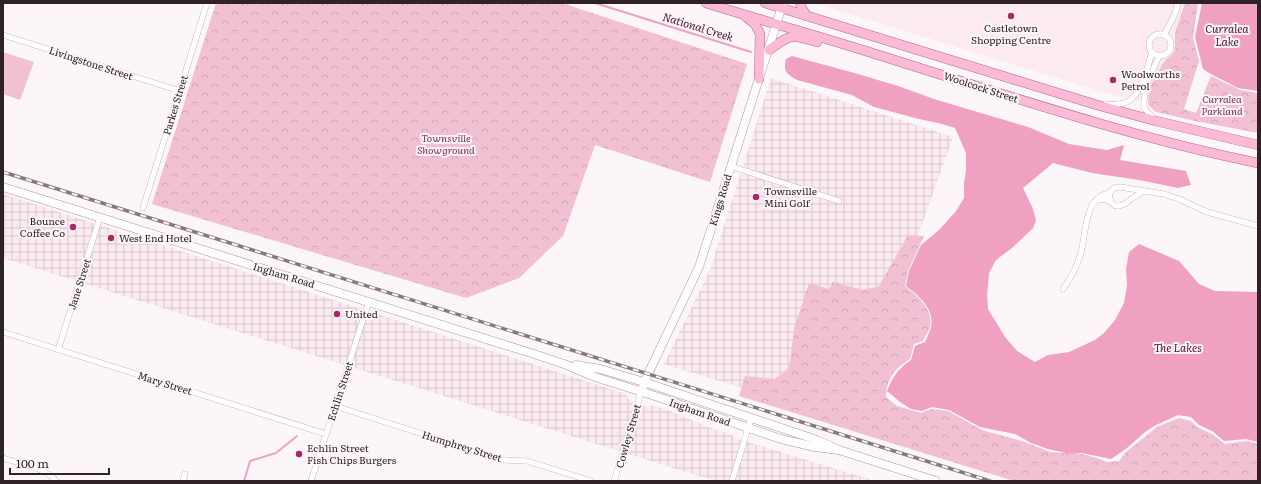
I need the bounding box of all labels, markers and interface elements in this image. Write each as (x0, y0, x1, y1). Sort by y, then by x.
water label: National Creek (661, 8, 736, 44)
marker: Castletown Shopping Centre (1006, 11, 1016, 21)
place label: Castletown Shopping Centre (971, 20, 1051, 47)
water label: Curralea Lake (1205, 20, 1249, 49)
street label: Livingstone Street (47, 42, 135, 83)
place label: Woolworths Petrol (1121, 66, 1180, 93)
street label: Woolcock Street (942, 67, 1020, 106)
street label: Parkes Street (158, 73, 191, 137)
marker: Woolworths Petrol (1108, 75, 1118, 85)
park label: Curralea Parkland (1201, 91, 1243, 118)
park label: Townsville Showground (417, 130, 475, 157)
street label: Kings Road (705, 172, 735, 228)
place label: Townsville Mini Golf (764, 183, 817, 210)
marker: Townsville Mini Golf (751, 192, 761, 202)
place label: Bounce Coffee Co (20, 213, 65, 240)
marker: Bounce Coffee Co (68, 222, 78, 232)
place label: West End Hotel (119, 230, 193, 245)
marker: West End Hotel (106, 233, 116, 243)
street label: Jane Street (63, 256, 94, 311)
street label: Ingham Road (251, 258, 317, 291)
place label: United (345, 306, 378, 321)
marker: United (332, 309, 342, 319)
water label: The Lakes (1154, 339, 1202, 355)
street label: Echlin Street (323, 359, 356, 423)
street label: Mary Street (136, 367, 194, 398)
street label: Ingham Road (667, 394, 733, 429)
street label: Cowley Street (611, 402, 644, 470)
street label: Humphrey Street (420, 426, 504, 465)
place label: Echlin Street Fish Chips Burgers (307, 440, 397, 467)
marker: Echlin Street Fish Chips Burgers (294, 449, 304, 459)
scale bar (10, 450, 109, 476)
text: 100 m (16, 454, 49, 472)

